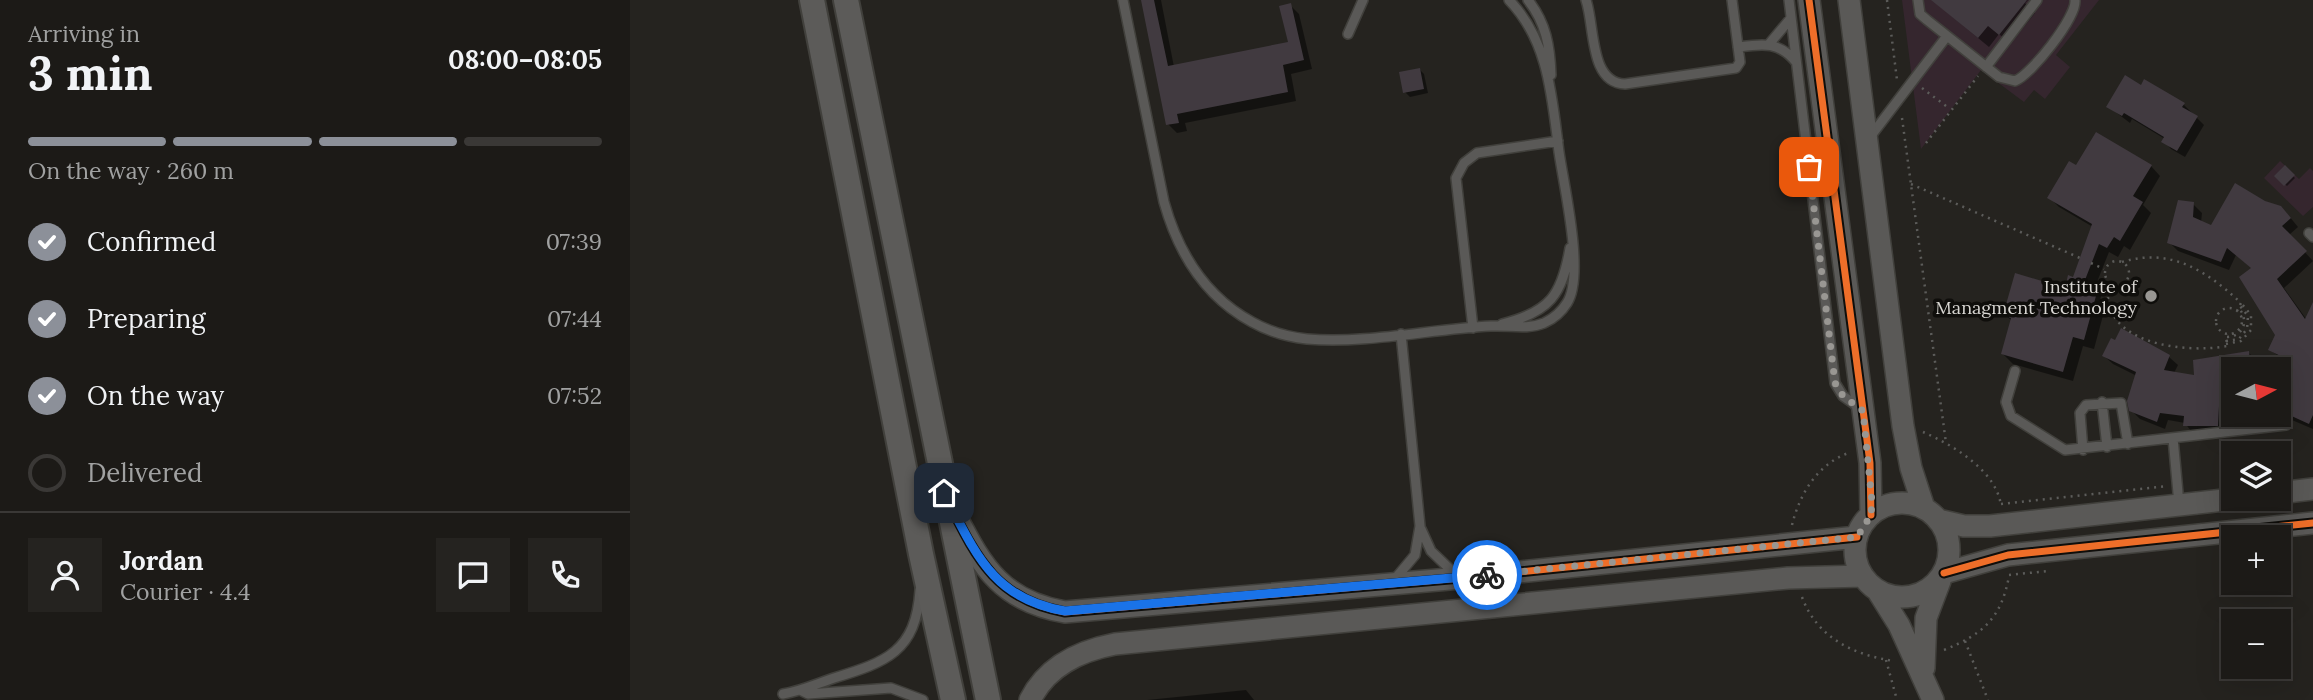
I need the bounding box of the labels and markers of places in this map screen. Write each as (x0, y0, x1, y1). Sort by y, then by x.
pin (1779, 137, 1839, 197)
place label: Institute of Managment Technology (1935, 275, 2139, 319)
marker: Institute of Managment Technology (2143, 288, 2159, 304)
pin (914, 463, 974, 523)

